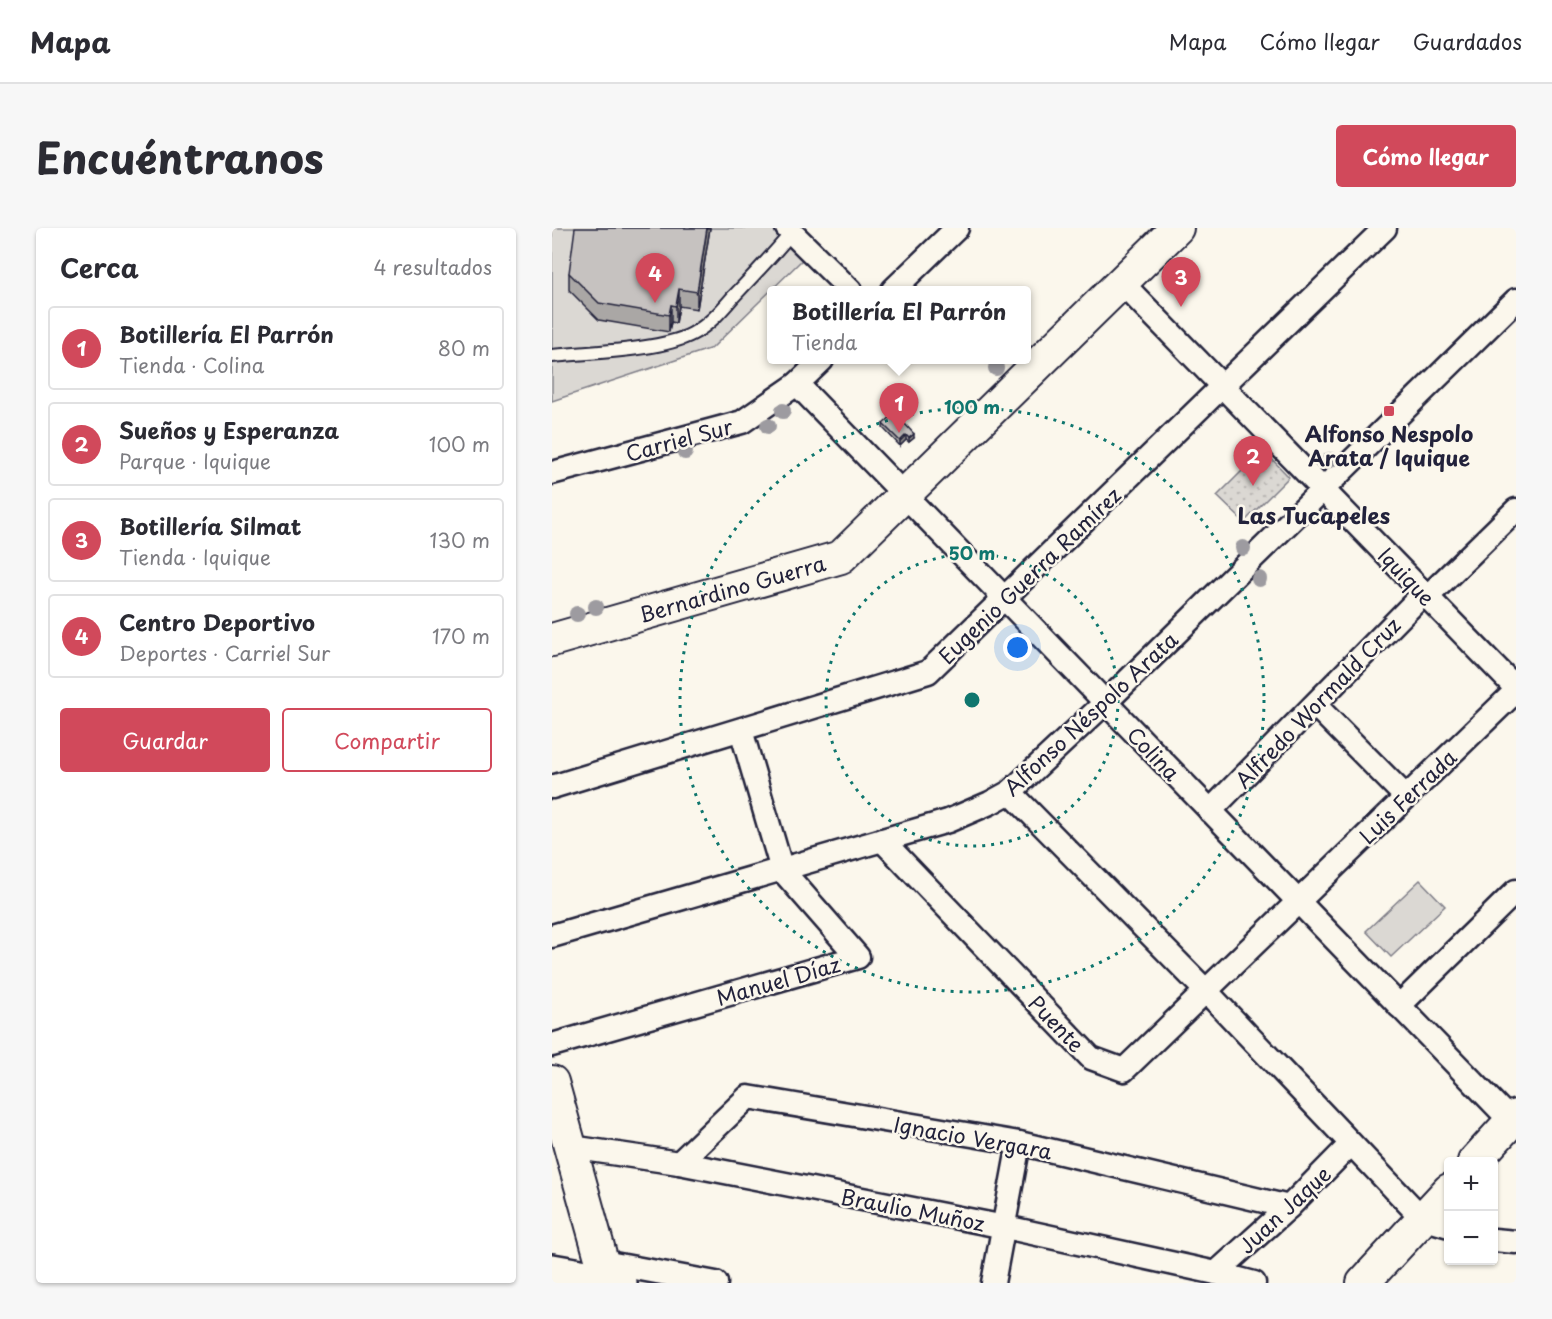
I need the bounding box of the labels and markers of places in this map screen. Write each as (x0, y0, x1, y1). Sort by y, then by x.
pin: 4 (636, 254, 674, 303)
pin: 3 (1162, 257, 1200, 307)
pin: 1 (880, 384, 918, 433)
marker: Alfonso Nespolo Arata / Iquique (1382, 404, 1396, 418)
place label: Alfonso Nespolo Arata / Iquique (1305, 417, 1473, 473)
pin: 2 (1234, 436, 1272, 486)
centre of rings (962, 690, 982, 710)

